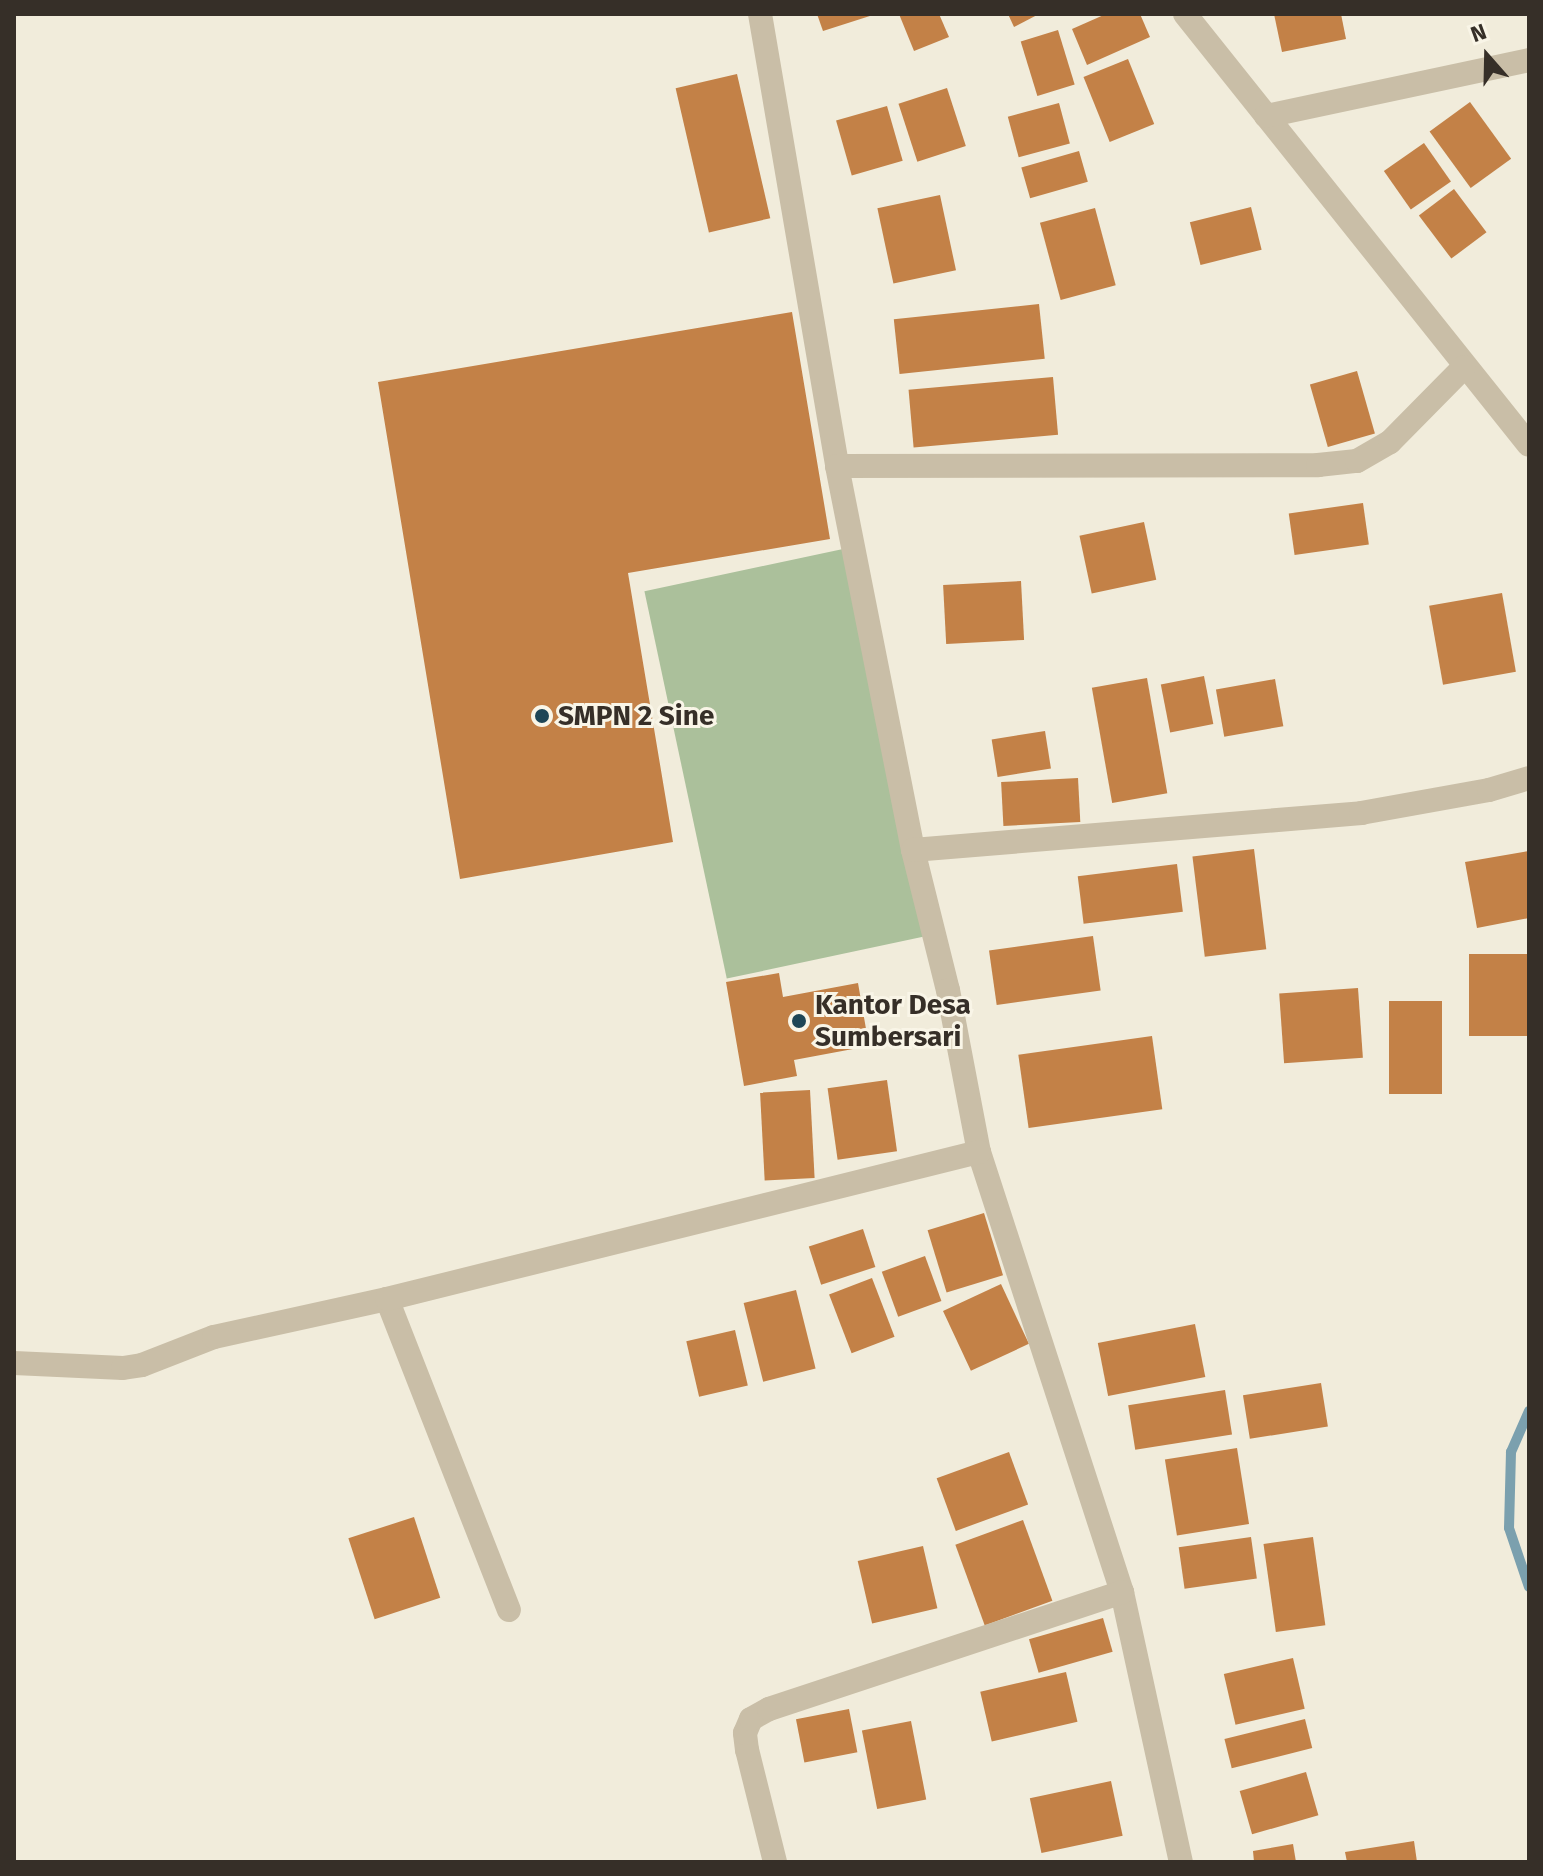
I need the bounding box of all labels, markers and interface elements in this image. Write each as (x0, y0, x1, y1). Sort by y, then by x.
north arrow (1447, 16, 1527, 96)
text: N (1467, 18, 1490, 48)
place label: SMPN 2 Sine (558, 699, 714, 733)
marker: SMPN 2 Sine (533, 707, 551, 725)
place label: Kantor Desa Sumbersari (815, 988, 971, 1054)
marker: Kantor Desa Sumbersari (790, 1012, 808, 1030)

